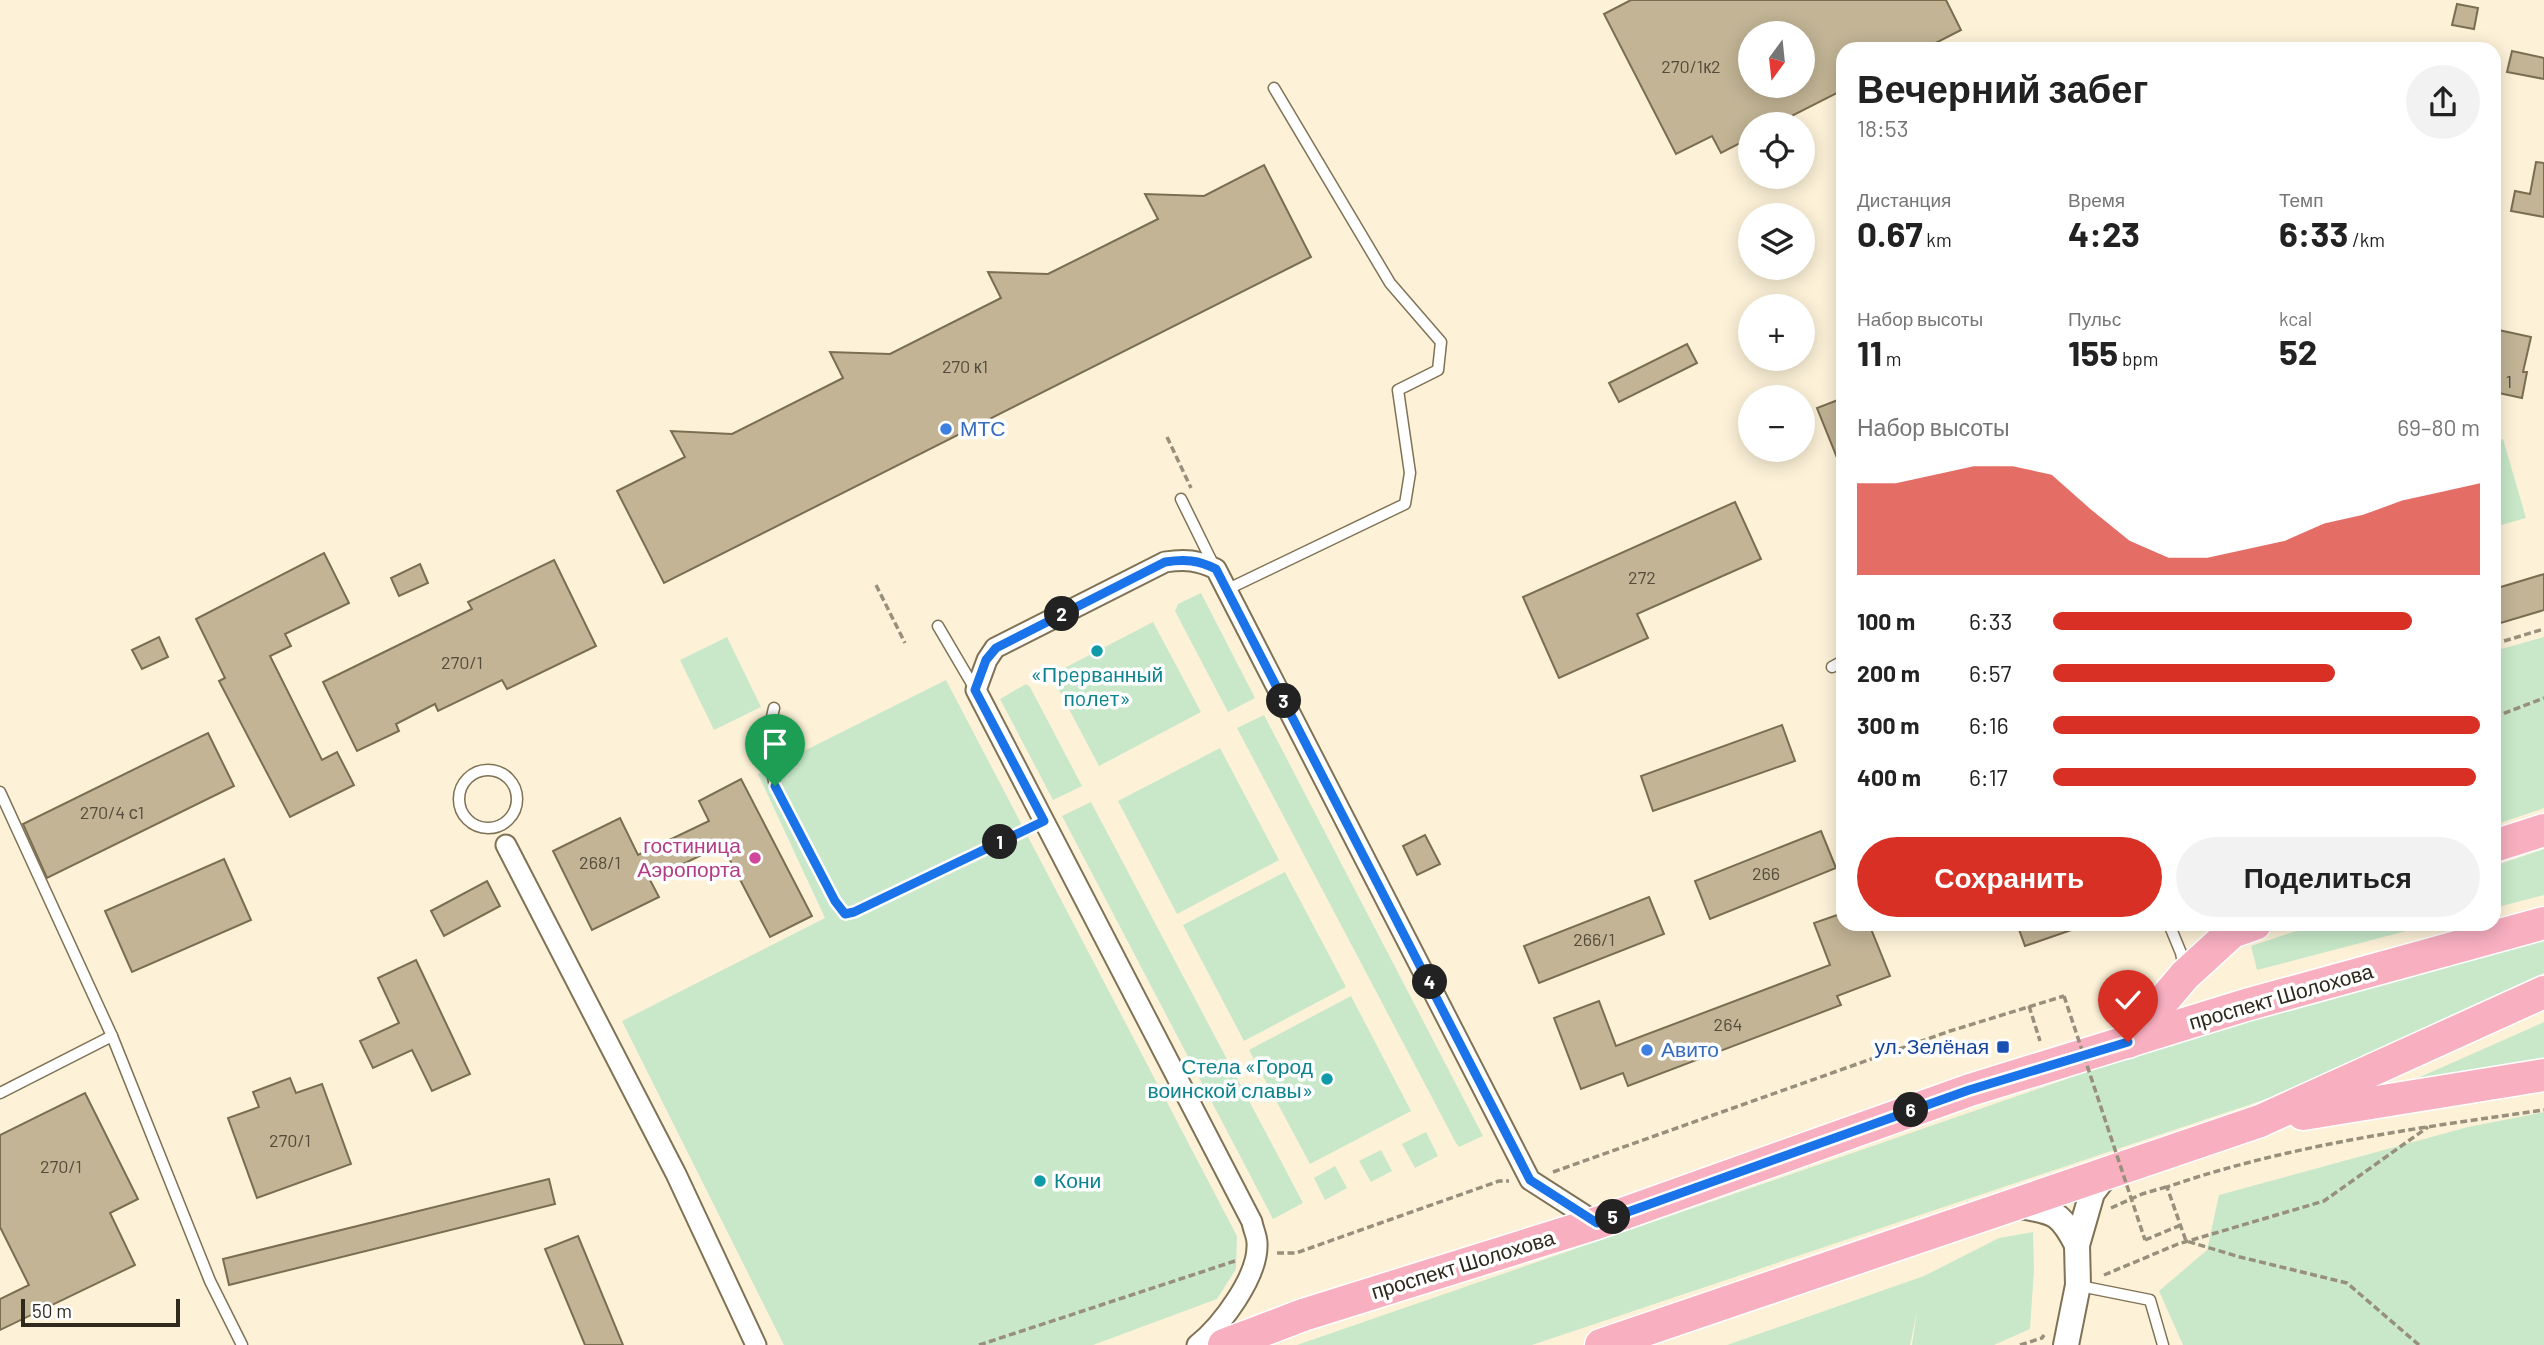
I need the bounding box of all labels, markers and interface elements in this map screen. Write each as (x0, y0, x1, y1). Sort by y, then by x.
north arrow (1738, 21, 1815, 98)
map controls (1738, 21, 1815, 462)
house number: 270/1к2 (1661, 55, 1721, 77)
text: Вечерний забег (1857, 65, 2148, 111)
button: share (2406, 65, 2480, 139)
button: locate (1738, 112, 1815, 189)
text: 18:53 (1857, 114, 1909, 142)
text: Дистанция (1857, 188, 1951, 211)
text: Время (2068, 188, 2125, 211)
text: Темп (2279, 188, 2323, 211)
button: layers (1738, 203, 1815, 280)
text: 0.67 (1857, 212, 1923, 254)
text: 4:23 (2068, 212, 2140, 254)
text: 6:33 (2279, 212, 2348, 254)
text: km (1923, 228, 1952, 251)
text: /km (2348, 228, 2385, 251)
button: + (1738, 294, 1815, 371)
text: Набор высоты (1857, 307, 1983, 330)
text: Пульс (2068, 307, 2121, 330)
text: kcal (2279, 307, 2312, 330)
text: 52 (2279, 330, 2317, 372)
text: 11 (1857, 331, 1882, 373)
text: 155 (2068, 331, 2118, 373)
text: m (1882, 347, 1902, 370)
text: bpm (2118, 347, 2159, 370)
house number: 270 к1 (942, 355, 988, 377)
house number: 1 (2506, 370, 2512, 392)
button: − (1738, 385, 1815, 462)
text: Набор высоты (1857, 413, 2010, 441)
text: 69–80 m (2397, 413, 2480, 441)
place label: МТС (960, 415, 1006, 440)
marker: МТС (938, 421, 954, 437)
house number: 272 (1628, 566, 1656, 588)
pin: 2 (1044, 596, 1080, 632)
text: 2 (1056, 602, 1067, 625)
text: 100 m (1857, 607, 1915, 635)
text: 6:33 (1969, 607, 2012, 635)
marker: «Пpepвaнный пoлeт» (1089, 643, 1105, 659)
house number: 270/1 (441, 651, 483, 673)
text: 200 m (1857, 659, 1920, 687)
text: 6:57 (1969, 659, 2011, 687)
place label: «Пpepвaнный пoлeт» (1031, 661, 1163, 710)
pin: 3 (1266, 684, 1302, 718)
text: 3 (1278, 689, 1289, 712)
text: 300 m (1857, 711, 1919, 739)
text: 6:16 (1969, 711, 2009, 739)
pin (745, 714, 805, 786)
icon: arrive (756, 725, 794, 763)
text: 400 m (1857, 763, 1921, 791)
text: 6:17 (1969, 763, 2008, 791)
house number: 270/4 с1 (80, 801, 144, 823)
pin: 1 (982, 824, 1018, 860)
text: 1 (996, 830, 1003, 853)
place label: гостиница Аэропорта (637, 832, 741, 881)
button: Сохранить (1857, 837, 2162, 917)
button: Поделиться (2176, 837, 2480, 917)
marker: гостиница Аэропорта (747, 850, 763, 866)
house number: 268/1 (579, 851, 621, 873)
house number: 266 (1752, 862, 1780, 884)
house number: 266/1 (1573, 928, 1615, 950)
street label: проспект Шолохова (2186, 957, 2376, 1034)
pin: 4 (1412, 964, 1448, 1000)
text: 4 (1424, 970, 1435, 993)
pin (2098, 970, 2158, 1042)
icon: check (2109, 981, 2147, 1019)
house number: 264 (1714, 1013, 1742, 1035)
place label: ул. Зелёная (1874, 1033, 1989, 1058)
place label: Авито (1661, 1036, 1719, 1061)
marker: ул. Зелёная (1995, 1039, 2011, 1055)
marker: Авито (1639, 1042, 1655, 1058)
place label: Стела «Город воинской славы» (1148, 1053, 1313, 1102)
marker: Стела «Город воинской славы» (1319, 1071, 1335, 1087)
pin: 6 (1894, 1092, 1928, 1128)
text: 6 (1905, 1098, 1916, 1121)
house number: 270/1 (269, 1129, 311, 1151)
house number: 270/1 (40, 1155, 82, 1177)
place label: Кони (1054, 1167, 1101, 1192)
marker: Кони (1032, 1173, 1048, 1189)
pin: 5 (1596, 1200, 1630, 1234)
text: 5 (1607, 1205, 1618, 1228)
street label: проспект Шолохова (1368, 1224, 1558, 1303)
scale bar (21, 1296, 180, 1328)
text: 50 m (32, 1299, 72, 1322)

